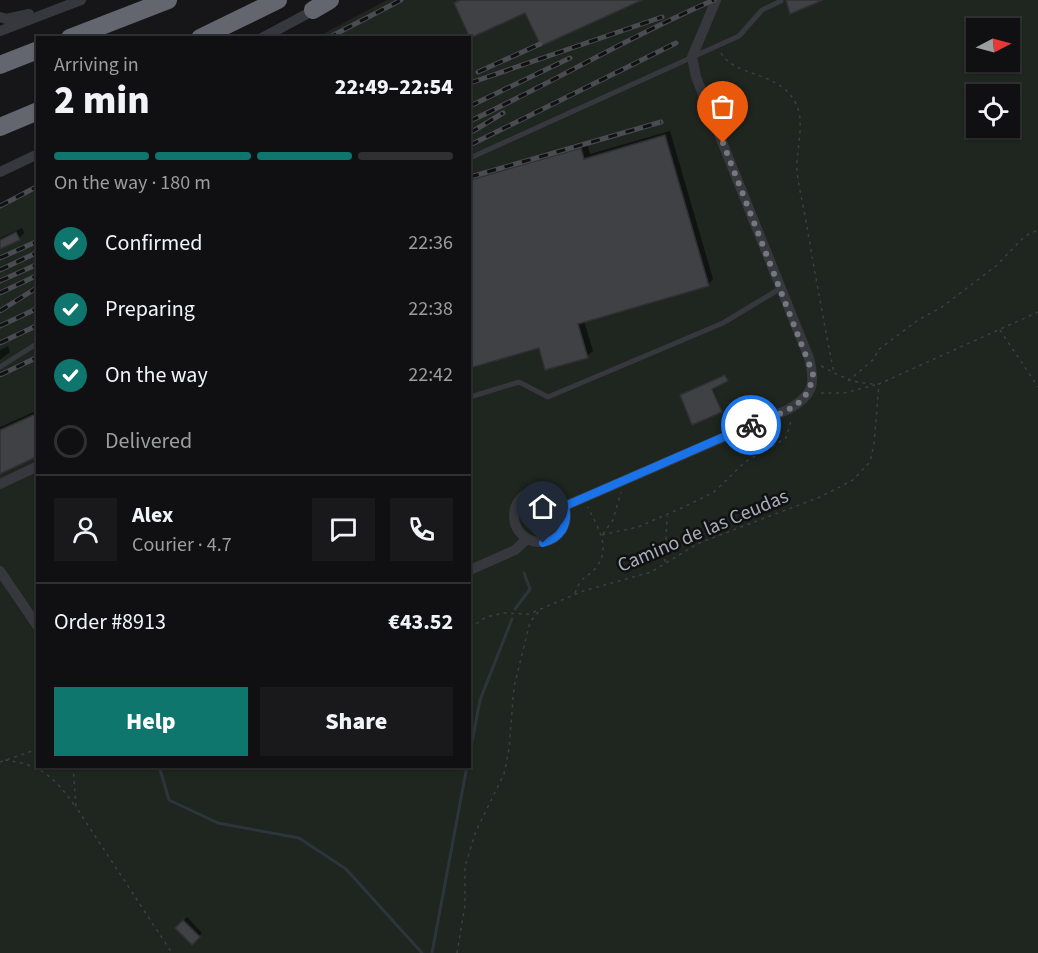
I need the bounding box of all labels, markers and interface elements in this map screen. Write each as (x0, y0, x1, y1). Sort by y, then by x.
north arrow (966, 18, 1020, 72)
map controls (966, 18, 1020, 138)
text: Arriving in (54, 51, 139, 79)
text: 22:49–22:54 (335, 71, 453, 103)
text: 2 min (54, 73, 150, 129)
pin (697, 81, 748, 143)
button: locate (966, 84, 1020, 138)
icon: bag (706, 90, 739, 123)
text: On the way · 180 m (54, 169, 211, 197)
icon: check (54, 227, 87, 260)
text: Confirmed (105, 227, 202, 259)
text: 22:36 (408, 229, 453, 257)
icon: check (54, 293, 87, 326)
text: Preparing (105, 293, 195, 325)
text: 22:38 (408, 295, 453, 323)
icon: check (54, 359, 87, 392)
text: On the way (105, 359, 208, 391)
text: 22:42 (408, 361, 453, 389)
courier (721, 395, 781, 455)
icon: bike (735, 409, 768, 442)
text: Delivered (105, 425, 192, 457)
pin (517, 481, 568, 543)
street label: Camino de las Ceudas (613, 482, 793, 580)
icon: home (526, 490, 559, 523)
button: person (54, 498, 117, 561)
button: chat (312, 498, 375, 561)
button: phone (390, 498, 453, 561)
text: Alex (132, 499, 173, 531)
text: Courier · 4.7 (132, 531, 232, 559)
text: Order #8913 (54, 606, 166, 638)
text: €43.52 (388, 606, 453, 638)
button: Help (54, 687, 248, 756)
button: Share (260, 687, 453, 756)

